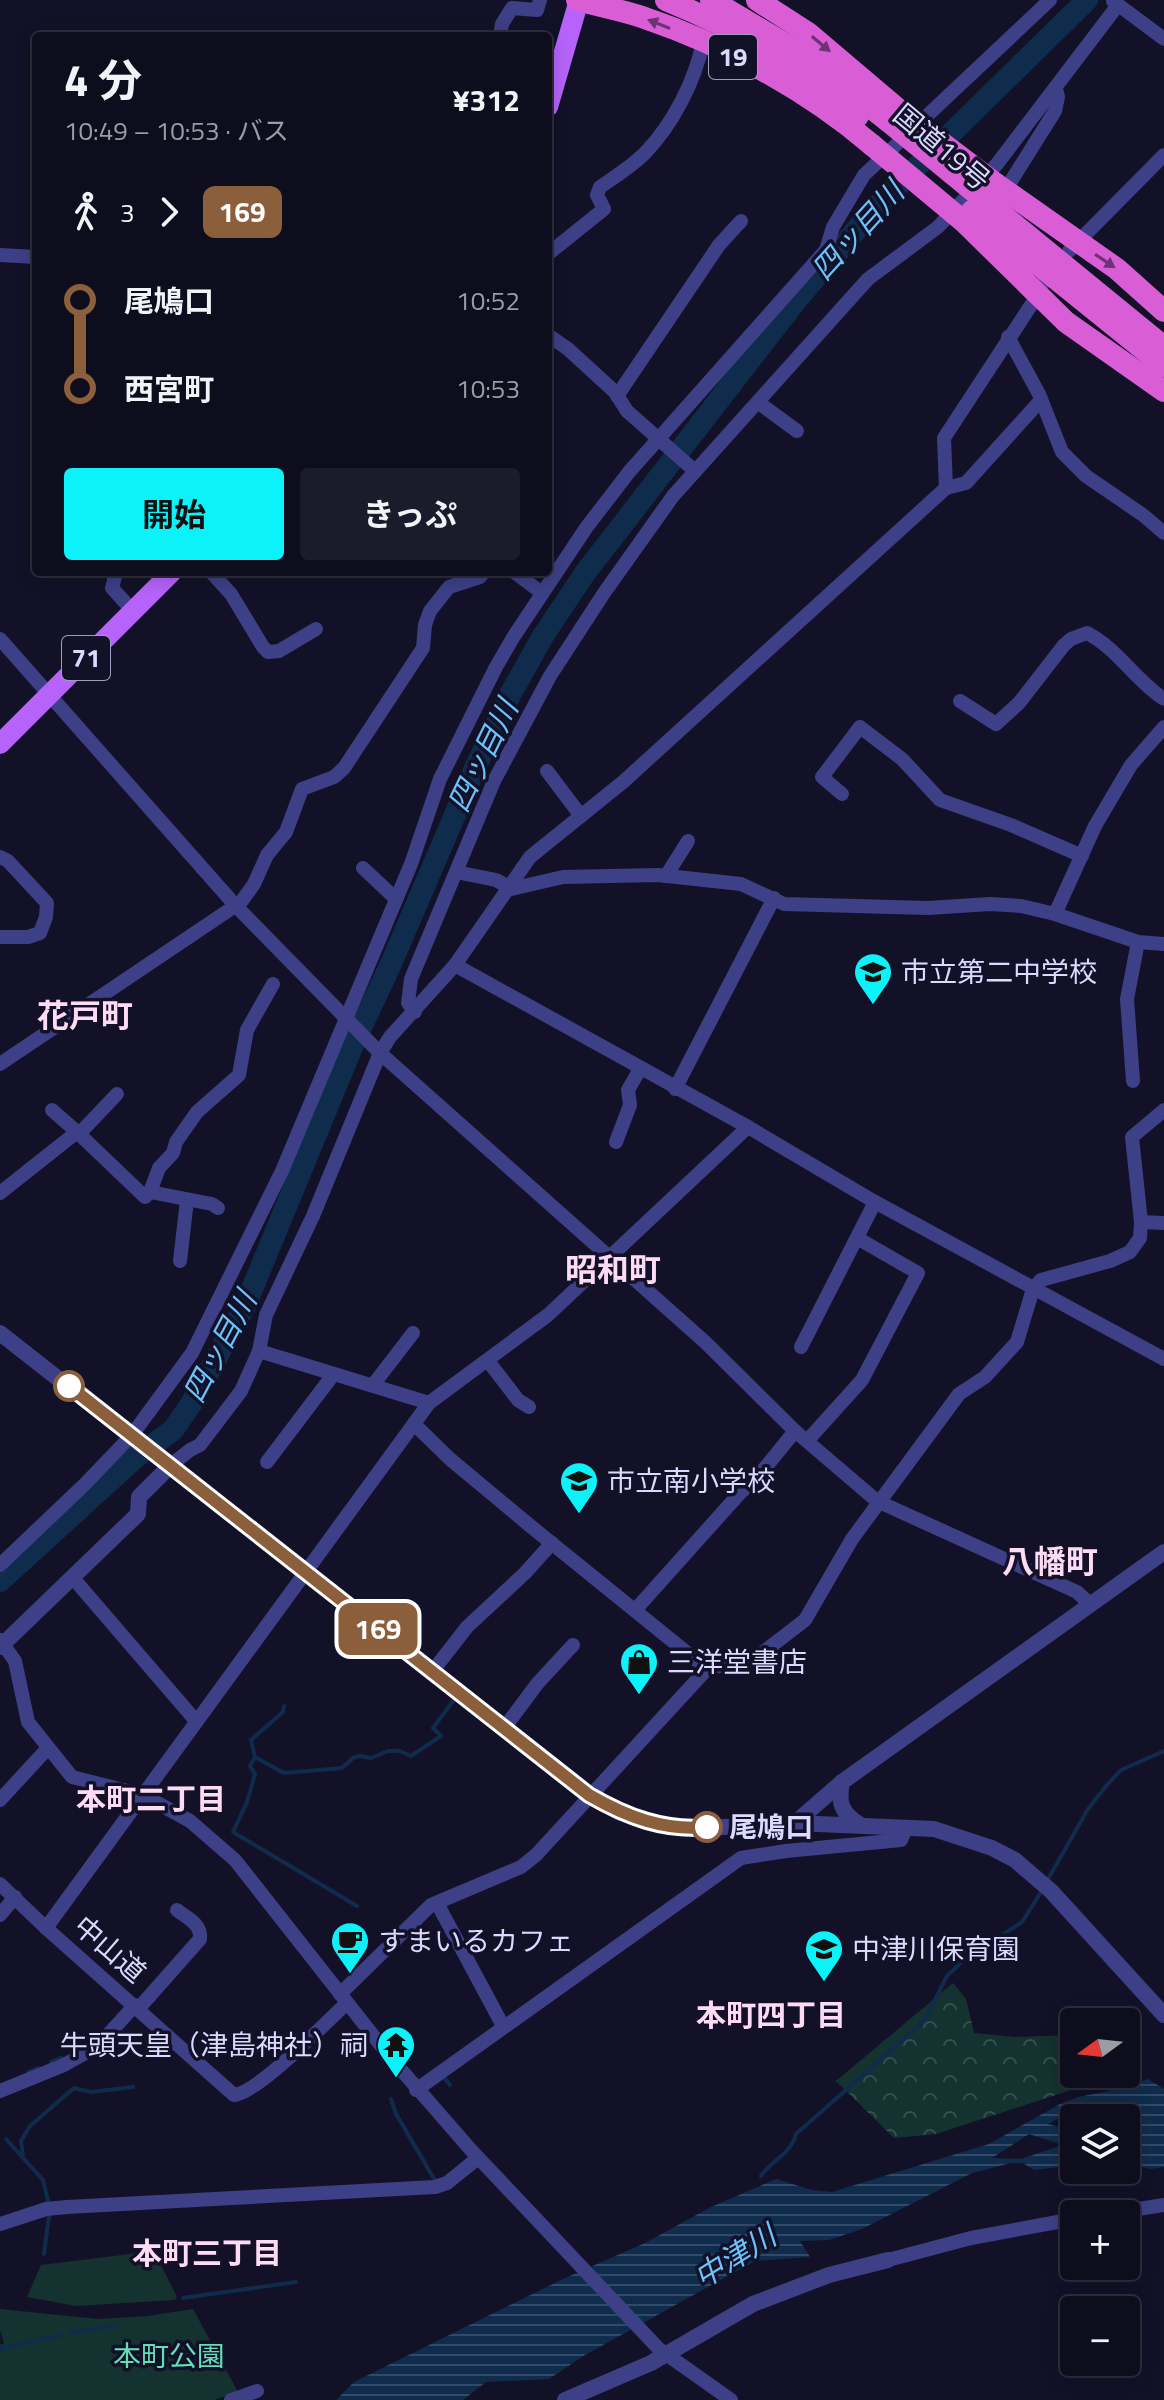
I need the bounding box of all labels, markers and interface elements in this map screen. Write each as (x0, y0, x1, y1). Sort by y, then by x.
one-way arrow (647, 17, 671, 30)
road number: 19 (709, 35, 757, 79)
one-way arrow (811, 35, 831, 52)
text: 4 分 (64, 46, 142, 113)
text: ¥312 (453, 77, 520, 123)
street label: 国道19号 (884, 93, 1000, 200)
text: 10:49 – 10:53 · バス (64, 111, 289, 150)
water label: 四ッ目川 (800, 168, 917, 290)
icon: walk (64, 190, 108, 234)
icon: forward (147, 190, 191, 234)
text: 169 (219, 190, 266, 233)
text: 3 (120, 193, 135, 232)
one-way arrow (1095, 253, 1116, 268)
text: 尾鳩口 (124, 278, 214, 324)
text: 10:52 (456, 281, 520, 320)
text: 西宮町 (124, 366, 214, 412)
text: 10:53 (456, 369, 520, 408)
button: 開始 (64, 468, 284, 560)
button: きっぷ (300, 468, 520, 560)
road number: 71 (62, 636, 110, 680)
water label: 四ッ目川 (435, 689, 530, 820)
place label: 市立第二中学校 (901, 950, 1097, 993)
school or university icon: 市立第二中学校 (852, 951, 894, 1006)
district label: 花戸町 (37, 991, 133, 1039)
district label: 昭和町 (565, 1245, 661, 1293)
water label: 四ッ目川 (171, 1280, 269, 1410)
unlabelled marker (54, 1371, 84, 1401)
place label: 市立南小学校 (607, 1459, 775, 1502)
school or university icon: 市立南小学校 (558, 1460, 600, 1515)
district label: 八幡町 (1002, 1537, 1098, 1585)
line badge: 169 (332, 1603, 424, 1655)
text: 169 (354, 1607, 402, 1650)
place label: 三洋堂書店 (667, 1640, 807, 1683)
shop icon: 三洋堂書店 (618, 1641, 660, 1696)
district label: 本町二丁目 (76, 1776, 226, 1822)
place label: 尾鳩口 (729, 1805, 813, 1848)
marker: 尾鳩口 (692, 1812, 722, 1842)
street label: 中山道 (65, 1905, 156, 1992)
place label: すまいるカフェ (378, 1919, 574, 1962)
cafe icon: すまいるカフェ (329, 1920, 371, 1975)
place label: 中津川保育園 (852, 1927, 1020, 1970)
school or university icon: 中津川保育園 (803, 1928, 845, 1983)
district label: 本町四丁目 (696, 1992, 846, 2038)
north arrow (1060, 2008, 1140, 2088)
map controls (1060, 2008, 1140, 2376)
place label: 牛頭天皇（津島神社）祠 (60, 2023, 368, 2066)
temple icon: 牛頭天皇（津島神社）祠 (375, 2024, 417, 2079)
button: layers (1060, 2104, 1140, 2184)
button: + (1060, 2200, 1140, 2280)
water label: 中津川 (684, 2211, 787, 2300)
district label: 本町三丁目 (132, 2230, 282, 2276)
button: − (1060, 2296, 1140, 2376)
park label: 本町公園 (113, 2334, 225, 2377)

